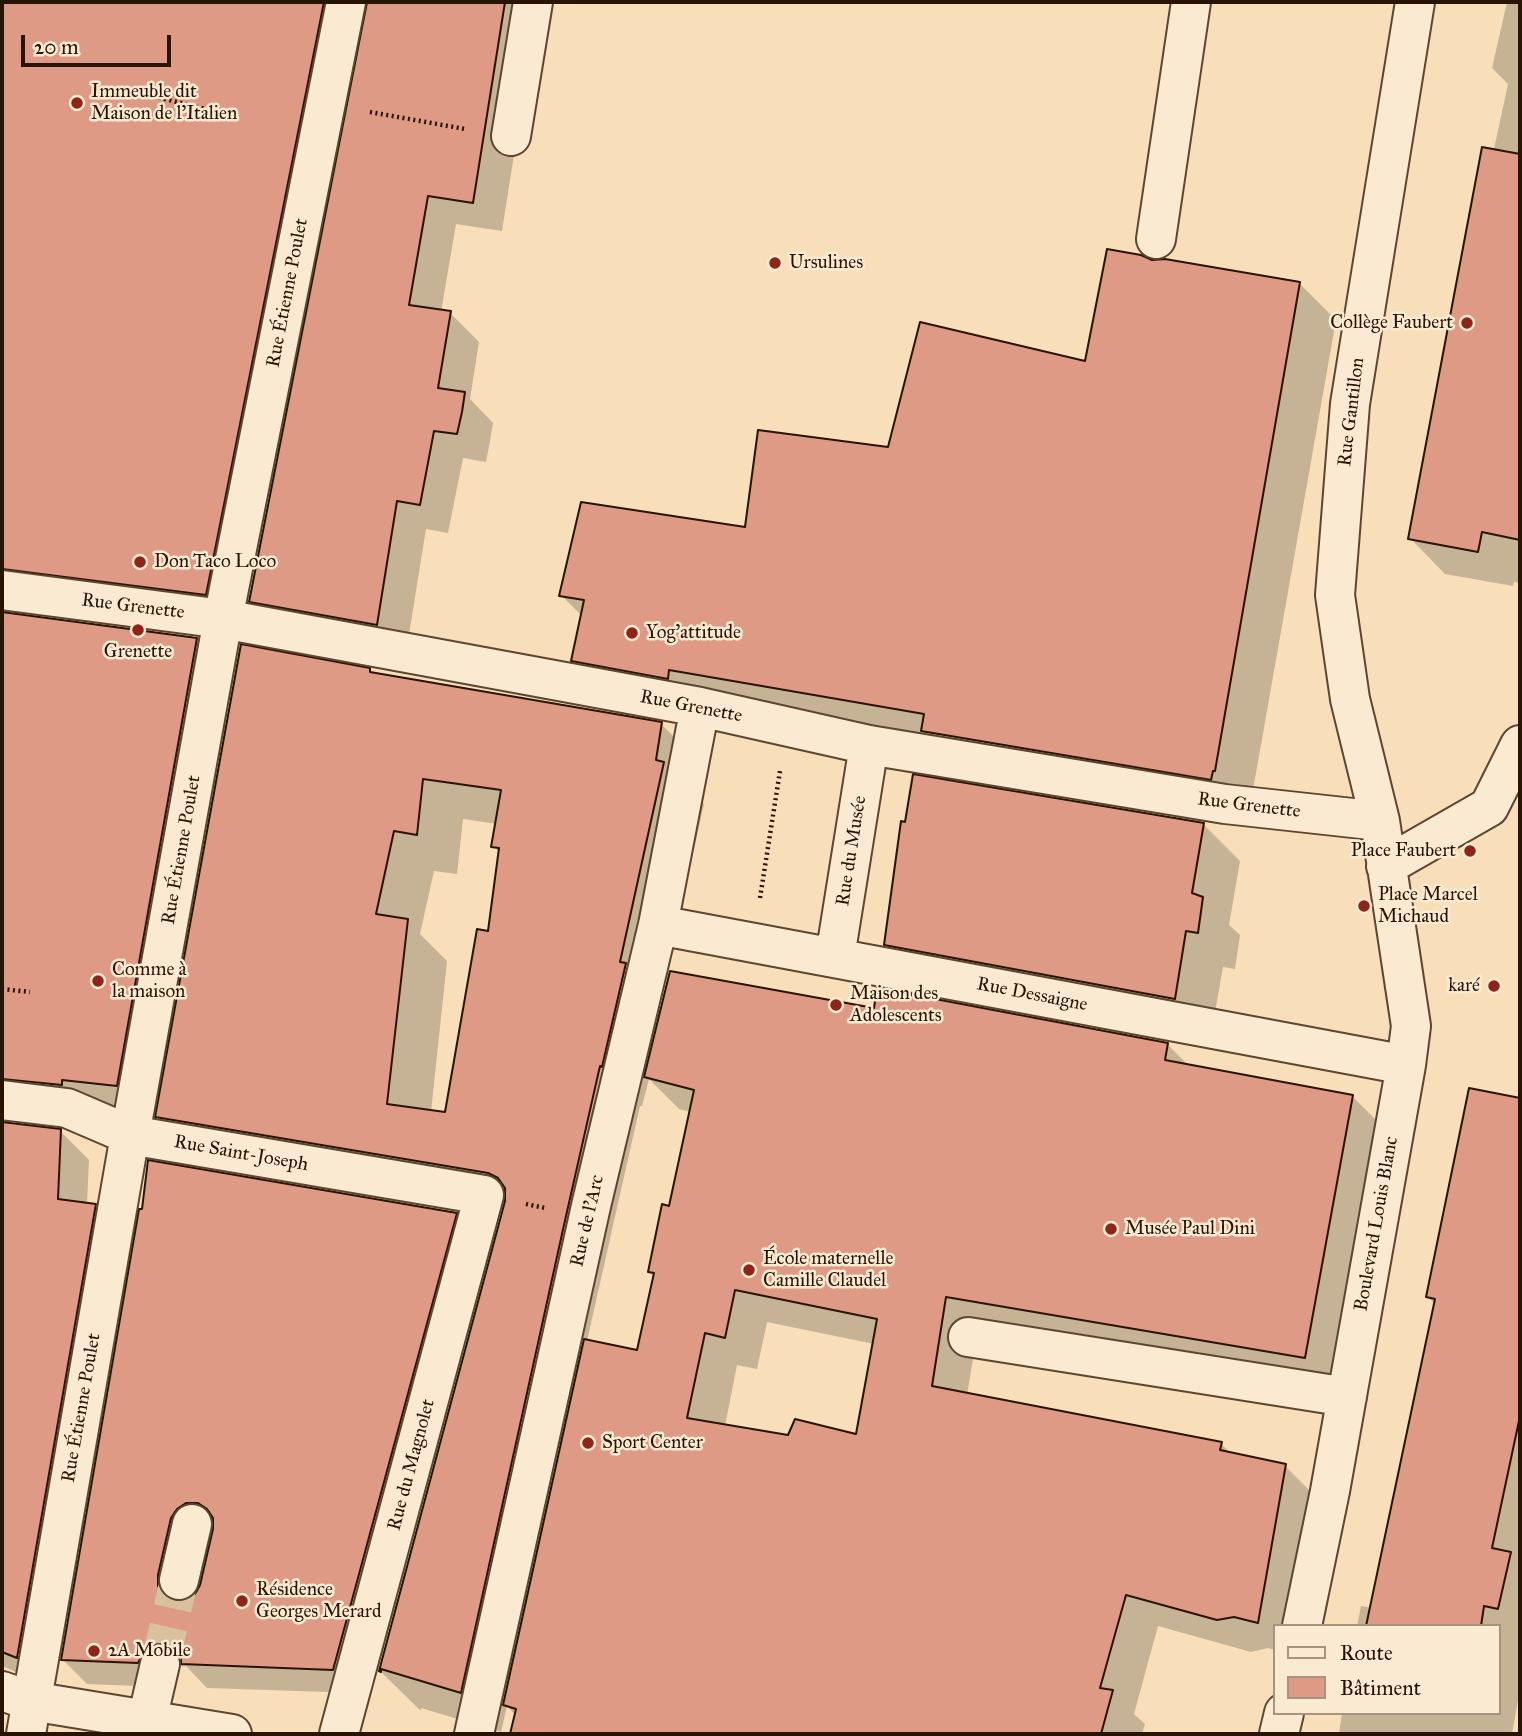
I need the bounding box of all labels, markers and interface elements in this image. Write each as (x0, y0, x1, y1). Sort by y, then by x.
scale bar (24, 21, 175, 65)
text: 20 m (34, 34, 79, 60)
place label: Immeuble dit Maison de l'Italien (91, 81, 237, 125)
marker: Immeuble dit Maison de l'Italien (69, 95, 85, 111)
street label: Rue Étienne Poulet (262, 217, 314, 369)
place label: Ursulines (789, 252, 863, 274)
marker: Ursulines (767, 255, 783, 271)
place label: Collège Faubert (1330, 312, 1453, 334)
marker: Collège Faubert (1459, 315, 1475, 331)
street label: Rue Gantillon (1334, 356, 1370, 468)
place label: Don Taco Loco (154, 551, 276, 573)
marker: Don Taco Loco (132, 554, 148, 570)
street label: Rue Grenette (80, 589, 186, 625)
marker: Grenette (130, 622, 146, 638)
place label: Yog'attitude (646, 622, 741, 644)
marker: Yog'attitude (624, 625, 640, 641)
place label: Grenette (104, 641, 172, 663)
street label: Rue Grenette (638, 686, 744, 728)
street label: Rue Étienne Poulet (158, 774, 206, 926)
street label: Rue Grenette (1196, 788, 1302, 824)
street label: Rue du Musée (832, 794, 872, 908)
place label: Place Faubert (1351, 840, 1456, 862)
marker: Place Faubert (1462, 843, 1478, 859)
place label: Place Marcel Michaud (1378, 884, 1478, 928)
marker: Place Marcel Michaud (1356, 898, 1372, 914)
place label: Comme à la maison (112, 959, 187, 1003)
marker: Comme à la maison (90, 973, 106, 989)
street label: Rue Dessaigne (975, 973, 1089, 1017)
place label: karé (1448, 975, 1480, 997)
marker: karé (1486, 978, 1502, 994)
place label: Maison des Adolescents (850, 983, 942, 1027)
marker: Maison des Adolescents (828, 997, 844, 1013)
street label: Rue Saint-Joseph (172, 1131, 310, 1177)
street label: Boulevard Louis Blanc (1350, 1135, 1404, 1313)
street label: Rue de l'Arc (566, 1173, 610, 1269)
place label: Musée Paul Dini (1125, 1218, 1255, 1240)
marker: Musée Paul Dini (1103, 1221, 1119, 1237)
place label: École maternelle Camille Claudel (763, 1248, 893, 1292)
marker: École maternelle Camille Claudel (741, 1262, 757, 1278)
street label: Rue Étienne Poulet (58, 1332, 106, 1484)
street label: Rue du Magnolet (383, 1397, 441, 1533)
place label: Sport Center (602, 1432, 703, 1454)
marker: Sport Center (580, 1435, 596, 1451)
place label: Résidence Georges Merard (256, 1579, 381, 1623)
marker: Résidence Georges Merard (234, 1593, 250, 1609)
legend (1274, 1624, 1501, 1715)
place label: 2A Mobile (108, 1640, 191, 1662)
text: Route (1340, 1640, 1393, 1666)
marker: 2A Mobile (86, 1643, 102, 1659)
text: Bâtiment (1340, 1675, 1421, 1701)

